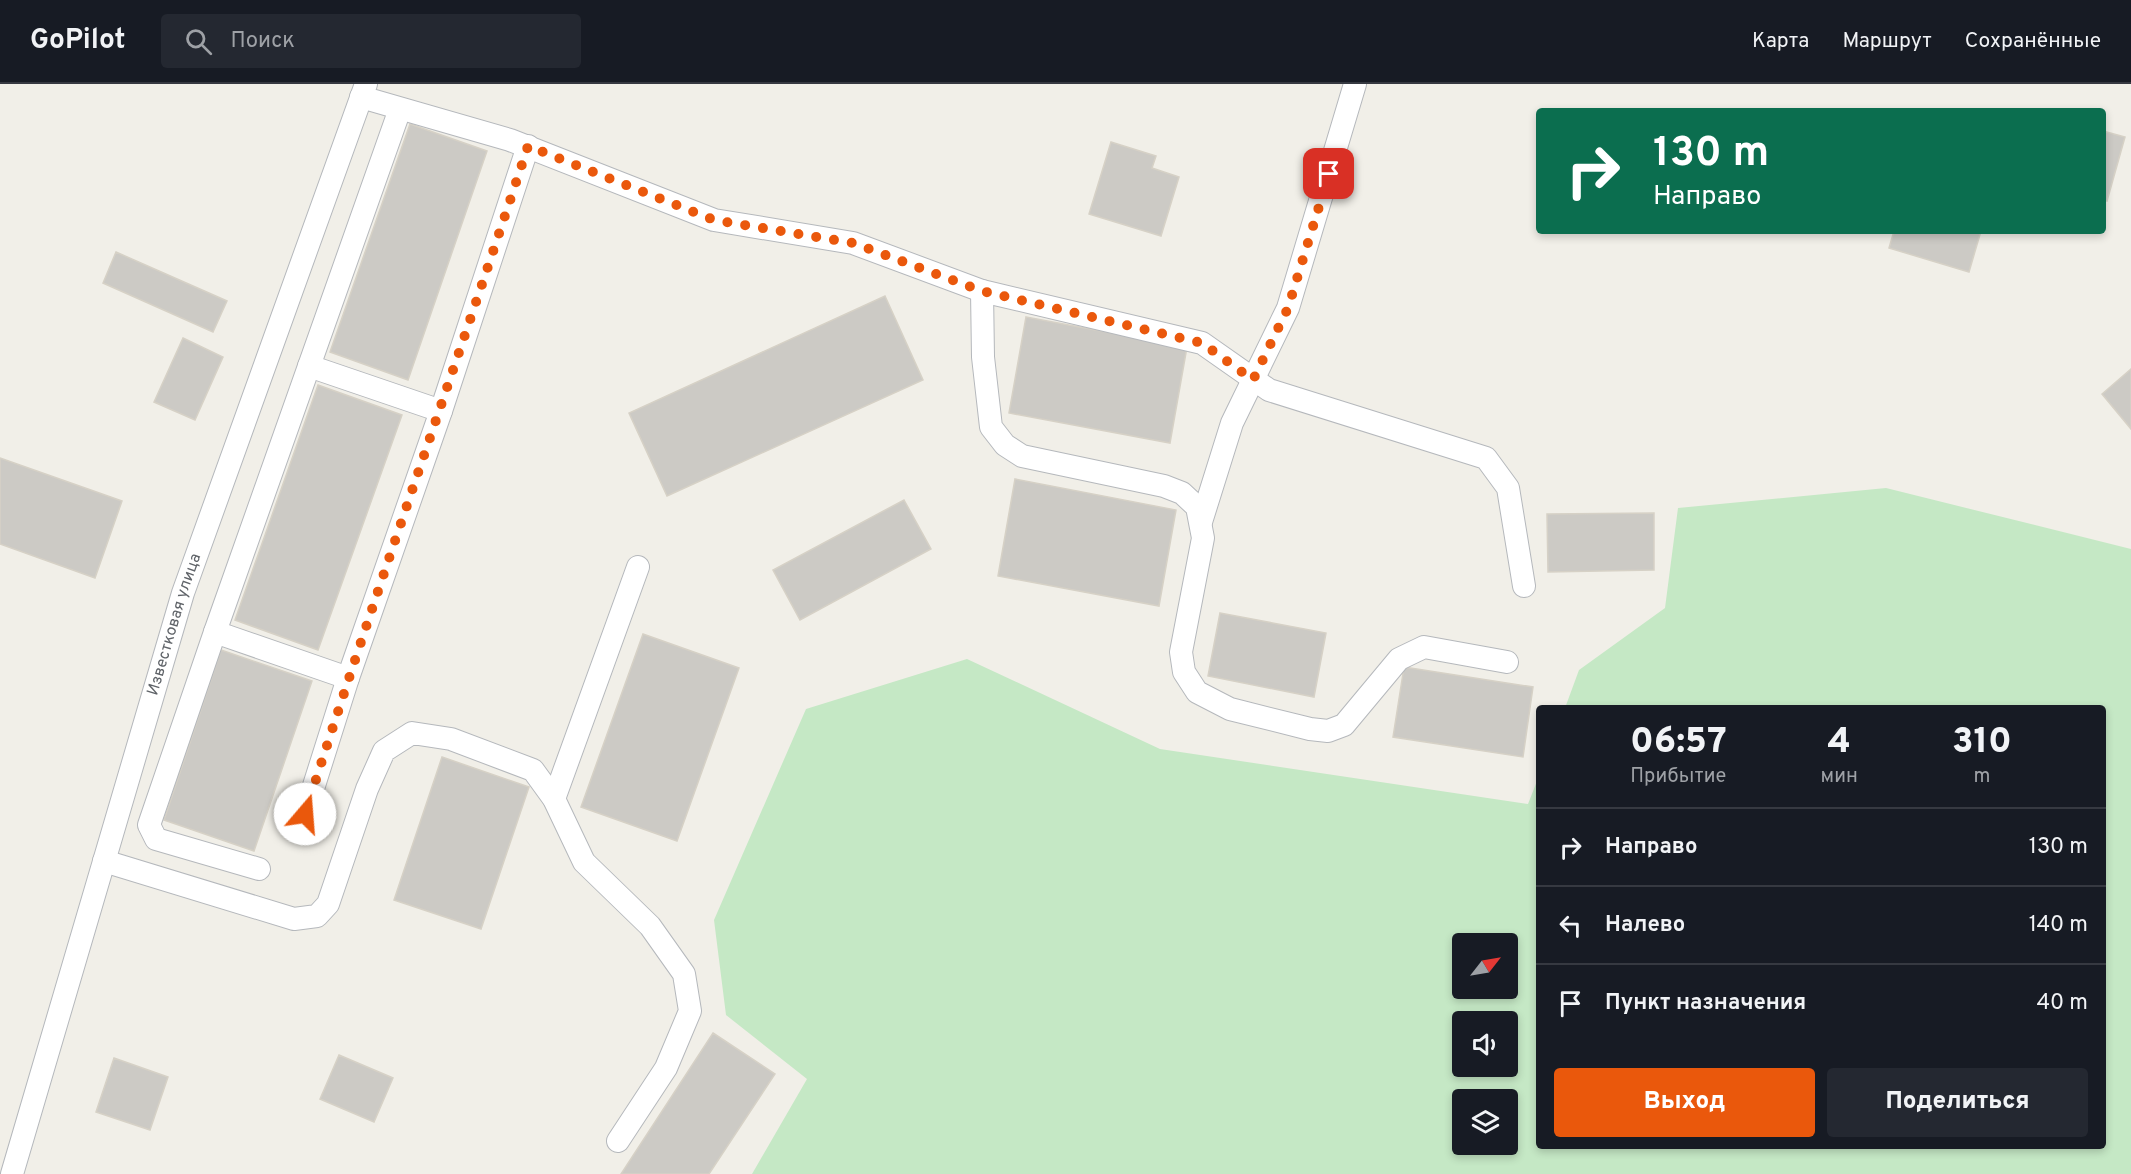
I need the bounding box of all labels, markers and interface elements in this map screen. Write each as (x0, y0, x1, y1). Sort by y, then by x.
search box (161, 14, 581, 68)
text: GoPilot (30, 23, 125, 59)
icon: search (182, 25, 215, 58)
text: Поиск (230, 28, 295, 55)
text: Карта (1752, 28, 1809, 55)
text: Маршрут (1842, 28, 1932, 55)
text: Сохранённые (1965, 28, 2101, 55)
text: 130 m (1653, 128, 1769, 181)
icon: right (1554, 132, 1632, 210)
pin (1303, 148, 1354, 199)
icon: arrive (1312, 157, 1345, 190)
text: Направо (1653, 180, 1761, 214)
street label: Известковая улица (143, 551, 206, 698)
text: 06:57 (1630, 720, 1727, 766)
text: 4 (1828, 720, 1851, 766)
text: 310 (1952, 720, 2012, 766)
text: Прибытие (1630, 764, 1726, 790)
text: мин (1821, 764, 1858, 790)
text: m (1973, 764, 1990, 790)
position arrow (273, 782, 337, 846)
icon: right (1554, 831, 1587, 864)
text: Направо (1605, 834, 1697, 861)
text: 130 m (2029, 834, 2088, 861)
icon: left (1554, 909, 1587, 942)
text: Налево (1605, 912, 1685, 939)
text: 140 m (2029, 912, 2088, 939)
north arrow (1452, 933, 1518, 999)
map controls (1452, 933, 1518, 1155)
icon: arrive (1554, 987, 1587, 1020)
text: Пункт назначения (1605, 990, 1806, 1017)
text: 40 m (2036, 990, 2088, 1017)
button: sound (1452, 1011, 1518, 1077)
button: Выход (1554, 1068, 1815, 1137)
button: Поделиться (1827, 1068, 2088, 1137)
button: layers (1452, 1089, 1518, 1155)

